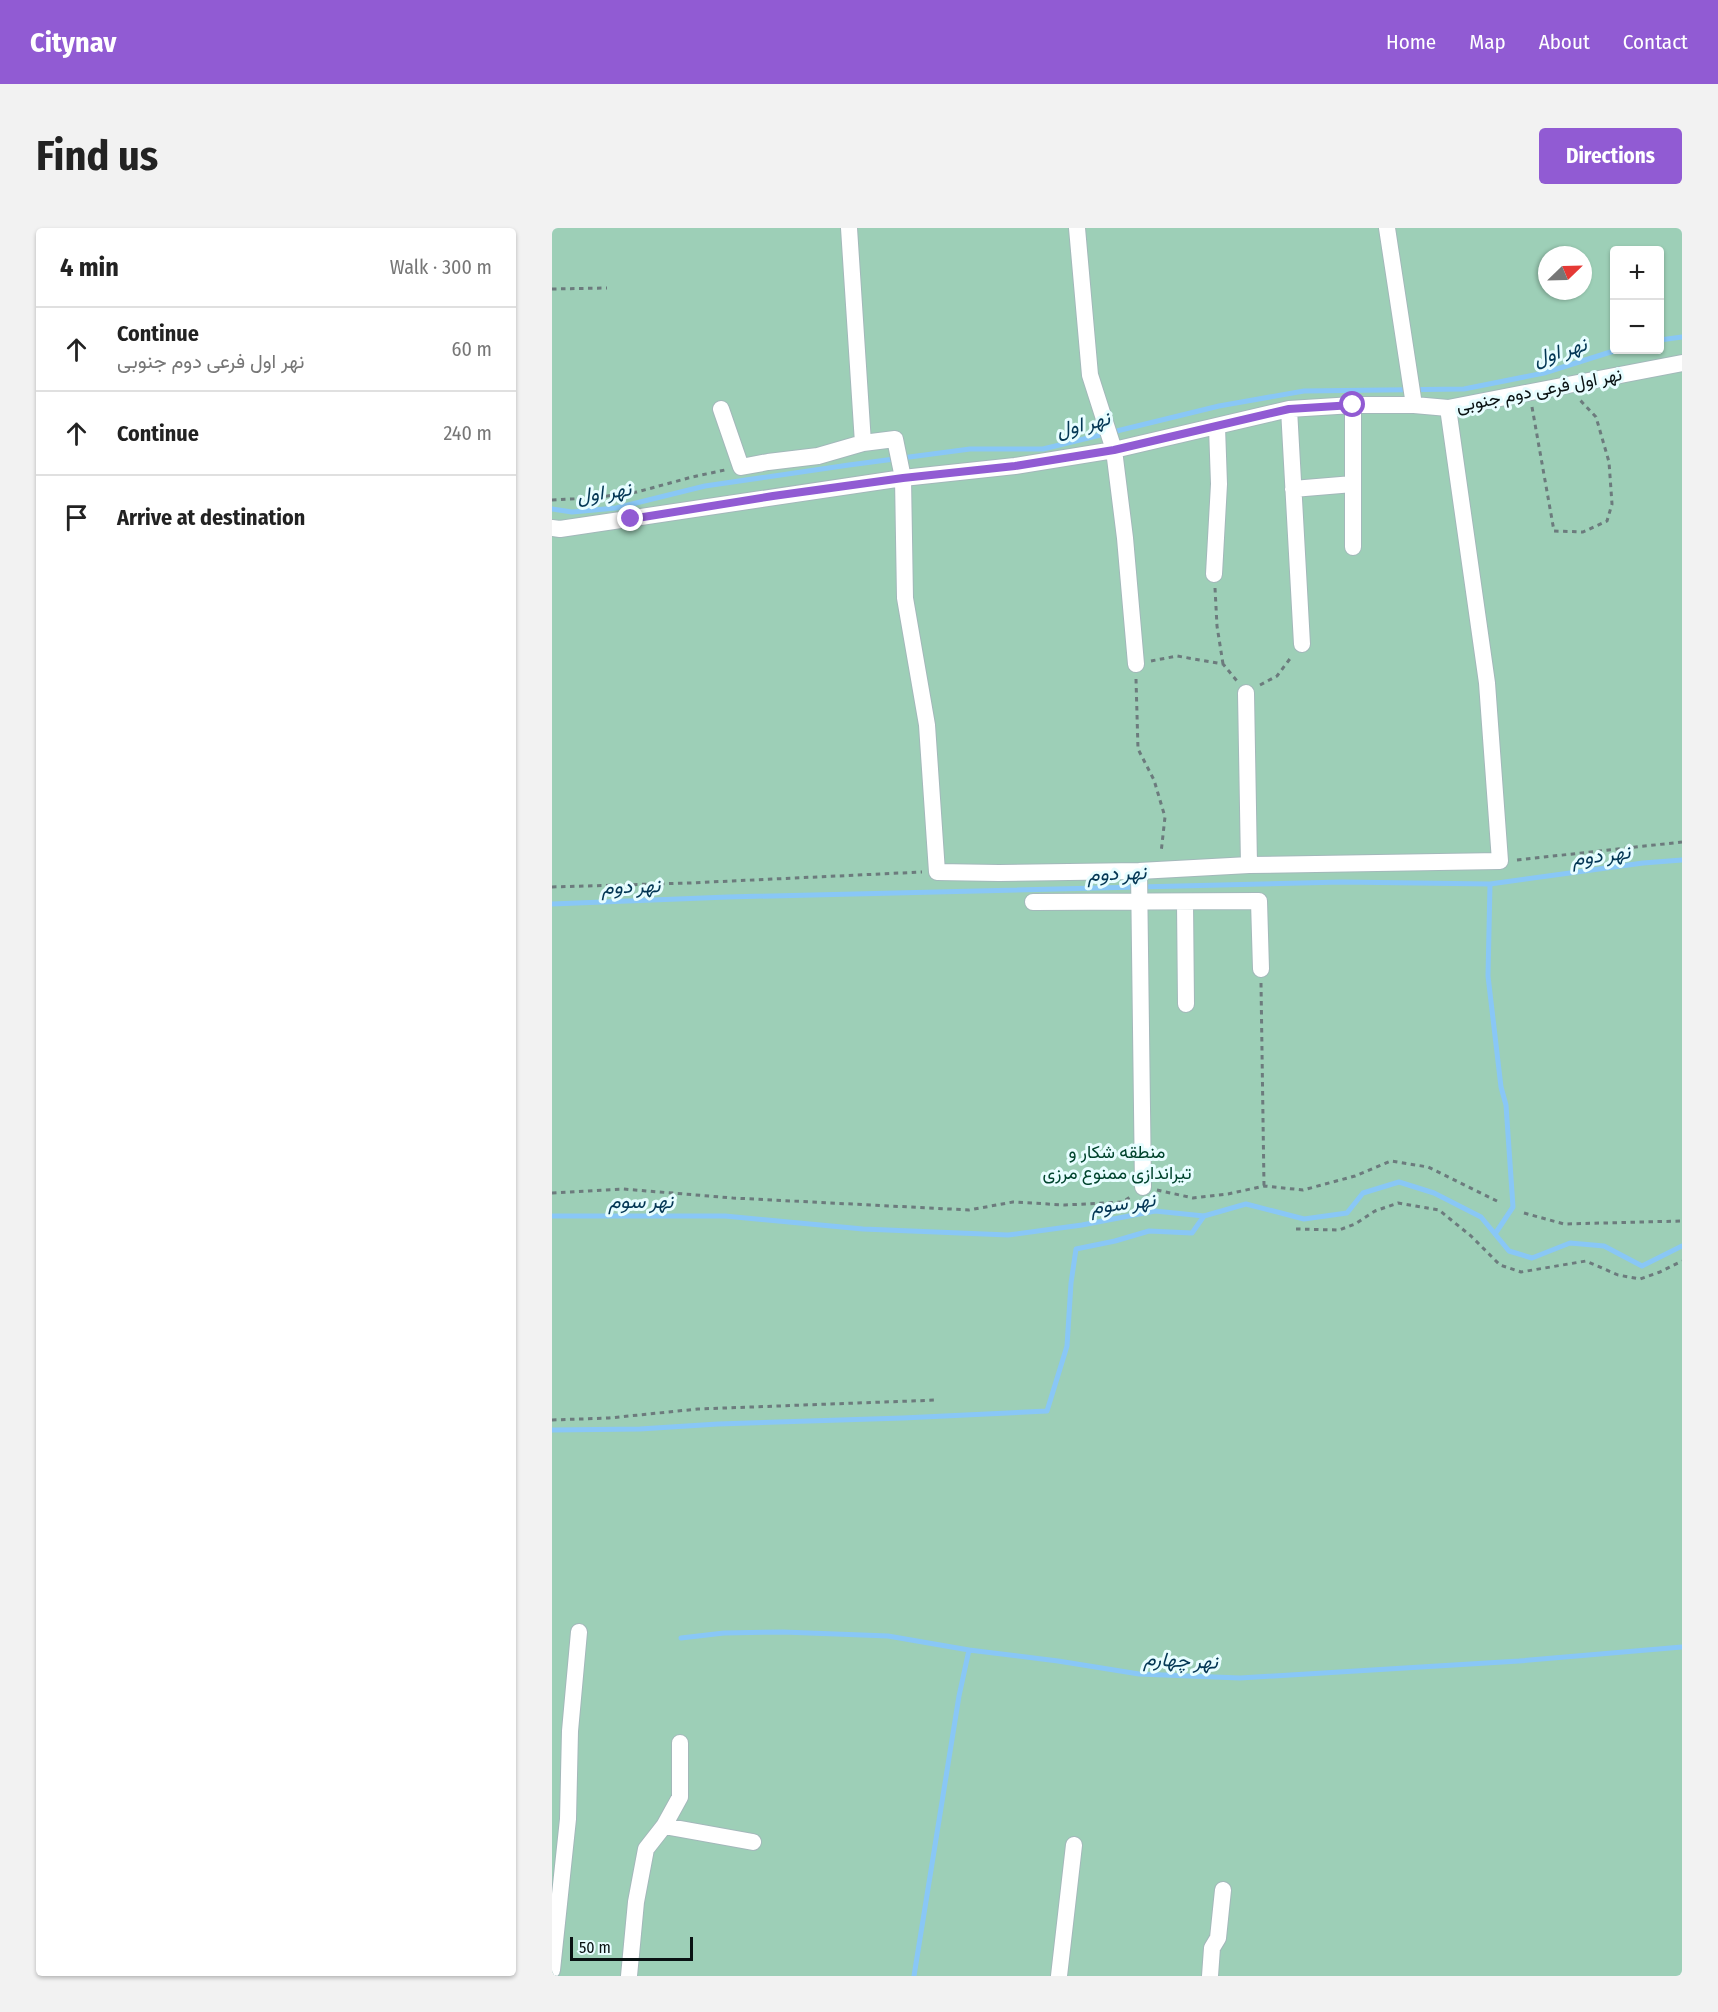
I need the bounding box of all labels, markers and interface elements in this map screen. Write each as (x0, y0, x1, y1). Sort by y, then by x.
text: Citynav (30, 26, 116, 59)
text: Home (1386, 29, 1436, 55)
text: Map (1469, 29, 1506, 55)
text: About (1539, 29, 1590, 55)
text: Contact (1623, 29, 1688, 55)
button: Directions (1539, 128, 1682, 184)
text: Find us (36, 131, 158, 181)
north arrow (1538, 246, 1592, 300)
map controls (1610, 246, 1664, 354)
button: + (1610, 246, 1664, 300)
text: 4 min (60, 252, 119, 283)
text: Walk · 300 m (390, 255, 492, 279)
button: − (1610, 300, 1664, 354)
text: Continue (117, 320, 199, 347)
water label: نهر اول (1531, 331, 1591, 371)
icon: ahead (60, 333, 93, 366)
text: 60 m (452, 337, 492, 361)
text: نهر اول فرعی دوم جنوبی (117, 349, 304, 373)
street label: نهر اول فرعی دوم جنوبی (1454, 363, 1624, 418)
route start (1339, 391, 1365, 417)
water label: نهر اول (1054, 405, 1114, 443)
icon: ahead (60, 417, 93, 450)
text: Continue (117, 420, 199, 447)
text: 240 m (443, 421, 492, 445)
water label: نهر اول (575, 476, 634, 509)
icon: arrive (60, 501, 93, 534)
text: Arrive at destination (117, 504, 305, 531)
route end (617, 505, 643, 531)
water label: نهر دوم (1570, 839, 1633, 873)
water label: نهر دوم (1086, 860, 1148, 888)
water label: نهر دوم (600, 873, 662, 901)
park label: منطقه شکار و تیراندازی ممنوع مرزی (1042, 1141, 1192, 1185)
water label: نهر سوم (1089, 1187, 1158, 1221)
water label: نهر سوم (608, 1189, 675, 1215)
water label: نهر چهارم (1142, 1646, 1220, 1676)
scale bar (570, 1934, 693, 1962)
text: 50 m (579, 1938, 611, 1957)

